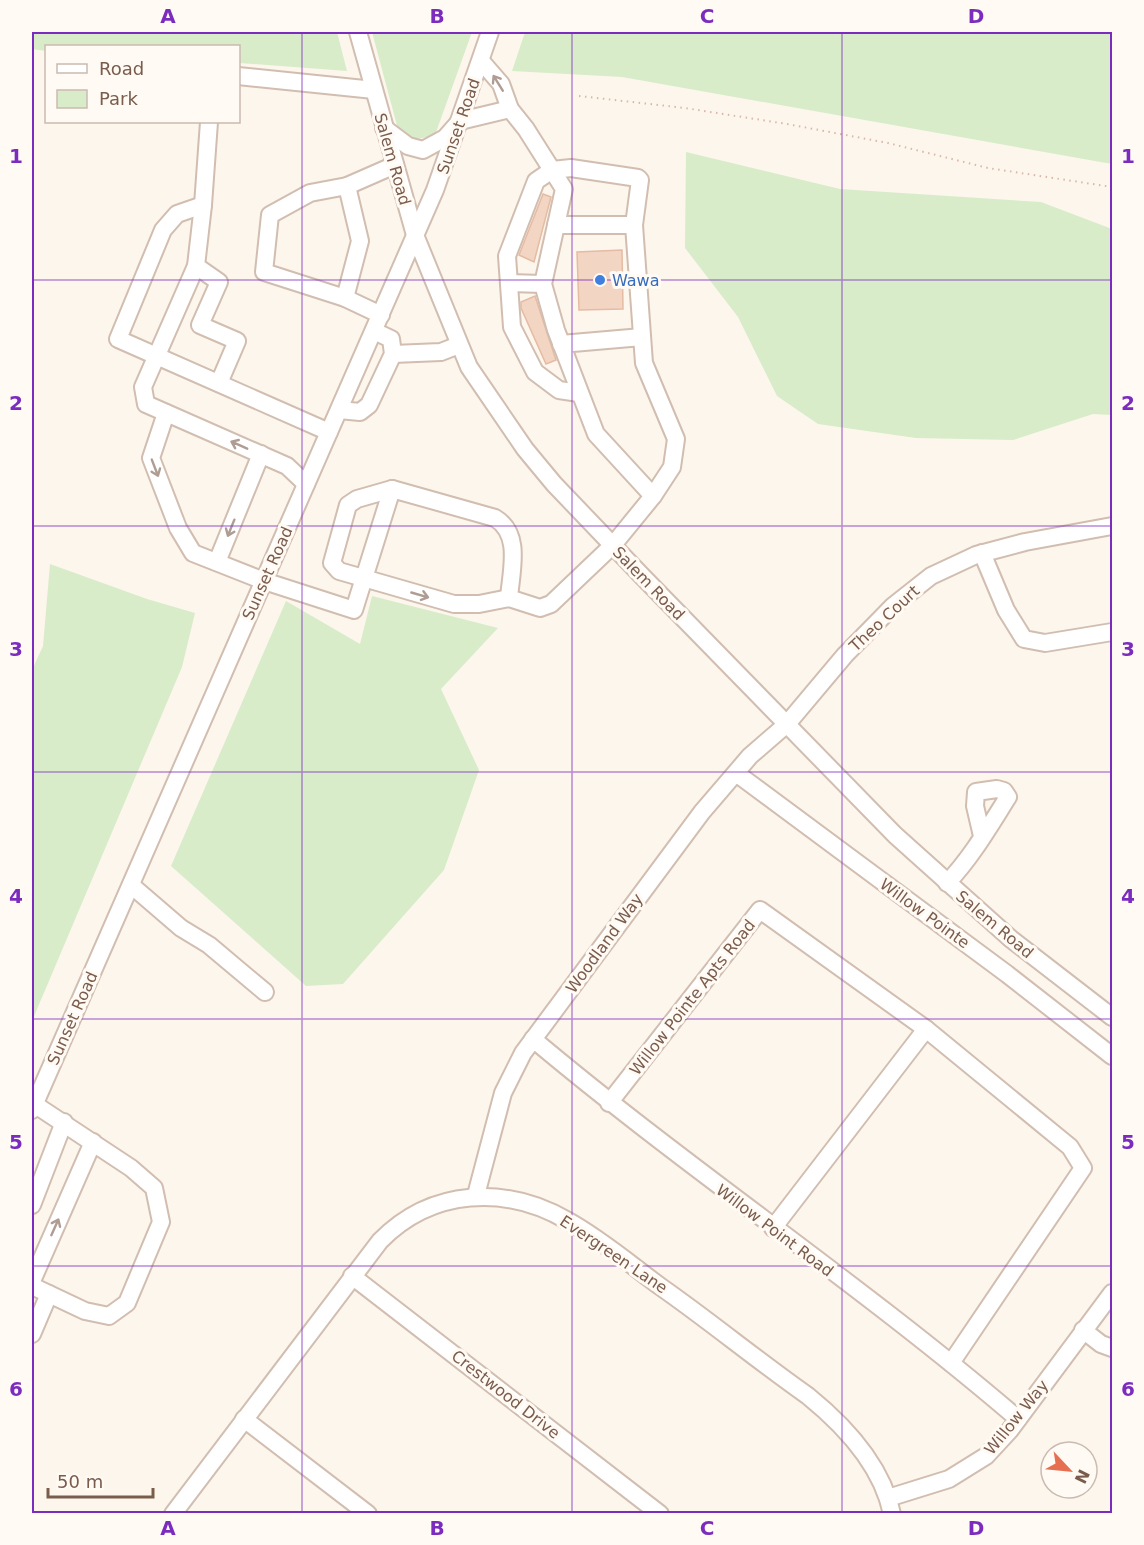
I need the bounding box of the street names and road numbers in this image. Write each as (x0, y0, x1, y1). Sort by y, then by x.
street label: Sunset Road (433, 76, 484, 177)
street label: Salem Road (370, 111, 415, 207)
street label: Sunset Road (238, 524, 296, 623)
street label: Salem Road (609, 543, 688, 624)
street label: Theo Court (845, 581, 923, 656)
street label: Willow Pointe (876, 874, 973, 952)
street label: Salem Road (952, 887, 1037, 962)
street label: Woodland Way (562, 890, 647, 997)
street label: Willow Pointe Apts Road (626, 916, 759, 1079)
street label: Sunset Road (43, 969, 101, 1068)
street label: Willow Point Road (712, 1180, 837, 1281)
street label: Evergreen Lane (556, 1211, 671, 1297)
street label: Crestwood Drive (448, 1346, 564, 1443)
street label: Willow Way (980, 1376, 1052, 1459)

